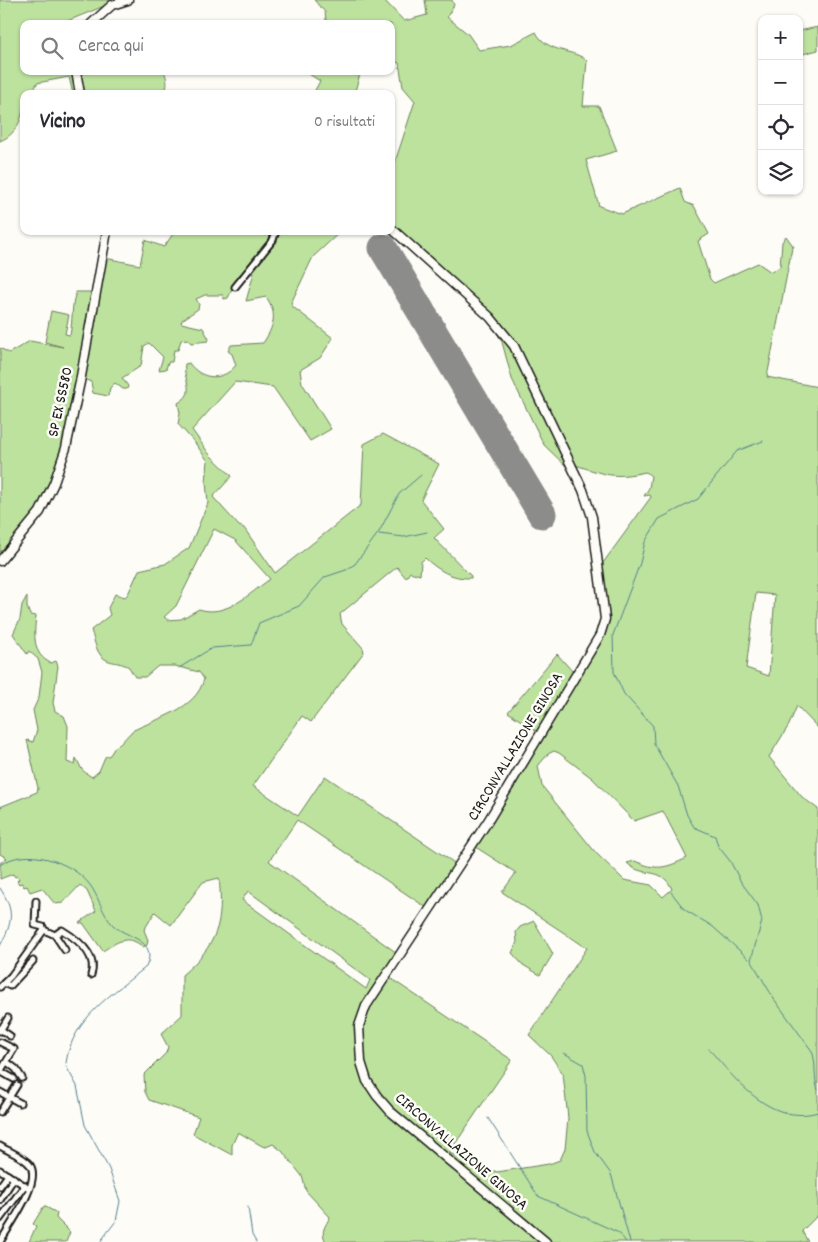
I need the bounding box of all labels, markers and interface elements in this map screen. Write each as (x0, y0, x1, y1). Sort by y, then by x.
map controls (758, 15, 803, 195)
button: + (758, 15, 803, 60)
search box (20, 20, 395, 75)
icon: search (38, 34, 66, 62)
text: Cerca qui (78, 34, 144, 61)
button: − (758, 60, 803, 105)
button: locate (758, 105, 803, 150)
text: Vicino (40, 108, 85, 138)
text: 0 risultati (314, 111, 375, 134)
button: layers (758, 150, 803, 195)
street label: SP EX SS580 (42, 365, 80, 439)
street label: CIRCONVALLAZIONE GINOSA (462, 668, 570, 826)
street label: CIRCONVALLAZIONE GINOSA (389, 1088, 533, 1217)

